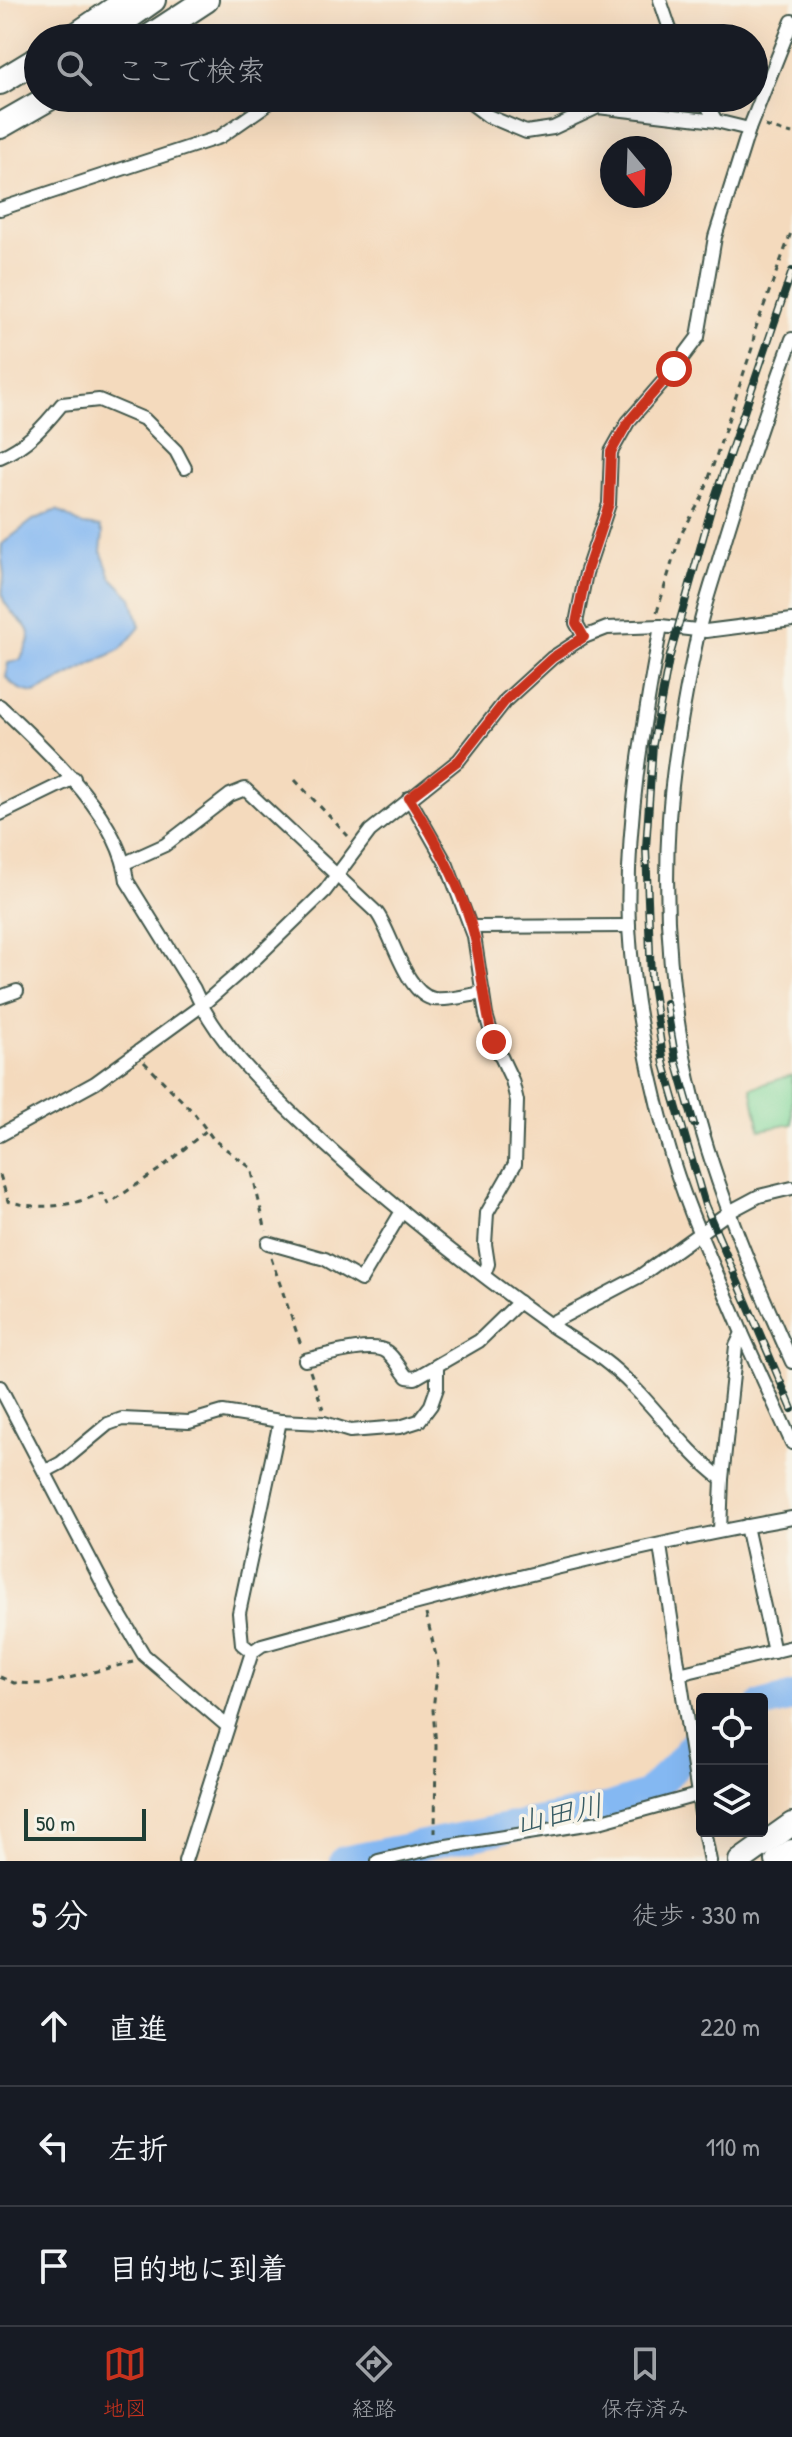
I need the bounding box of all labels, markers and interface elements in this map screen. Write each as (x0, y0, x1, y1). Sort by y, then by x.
search box (24, 24, 768, 112)
icon: search (52, 46, 96, 90)
text: ここで検索 (116, 50, 266, 90)
north arrow (600, 136, 672, 208)
route start (656, 351, 692, 387)
route end (476, 1024, 512, 1060)
map controls (696, 1693, 768, 1837)
button: locate (696, 1693, 768, 1765)
button: layers (696, 1765, 768, 1837)
water label: 山田川 (511, 1784, 607, 1842)
scale bar (24, 1805, 146, 1841)
text: 50 m (36, 1808, 75, 1838)
text: 5 分 (32, 1892, 88, 1938)
text: 徒歩 · 330 m (632, 1897, 760, 1932)
icon: ahead (32, 2004, 76, 2048)
text: 直進 (108, 2008, 168, 2048)
text: 220 m (700, 2009, 760, 2044)
icon: left (32, 2124, 76, 2168)
text: 左折 (108, 2128, 168, 2168)
text: 110 m (706, 2129, 760, 2164)
icon: arrive (32, 2244, 76, 2288)
text: 目的地に到着 (108, 2248, 288, 2288)
tab: 地図 (103, 2342, 147, 2423)
tab: 経路 (352, 2342, 396, 2423)
tab: 保存済み (601, 2342, 689, 2423)

